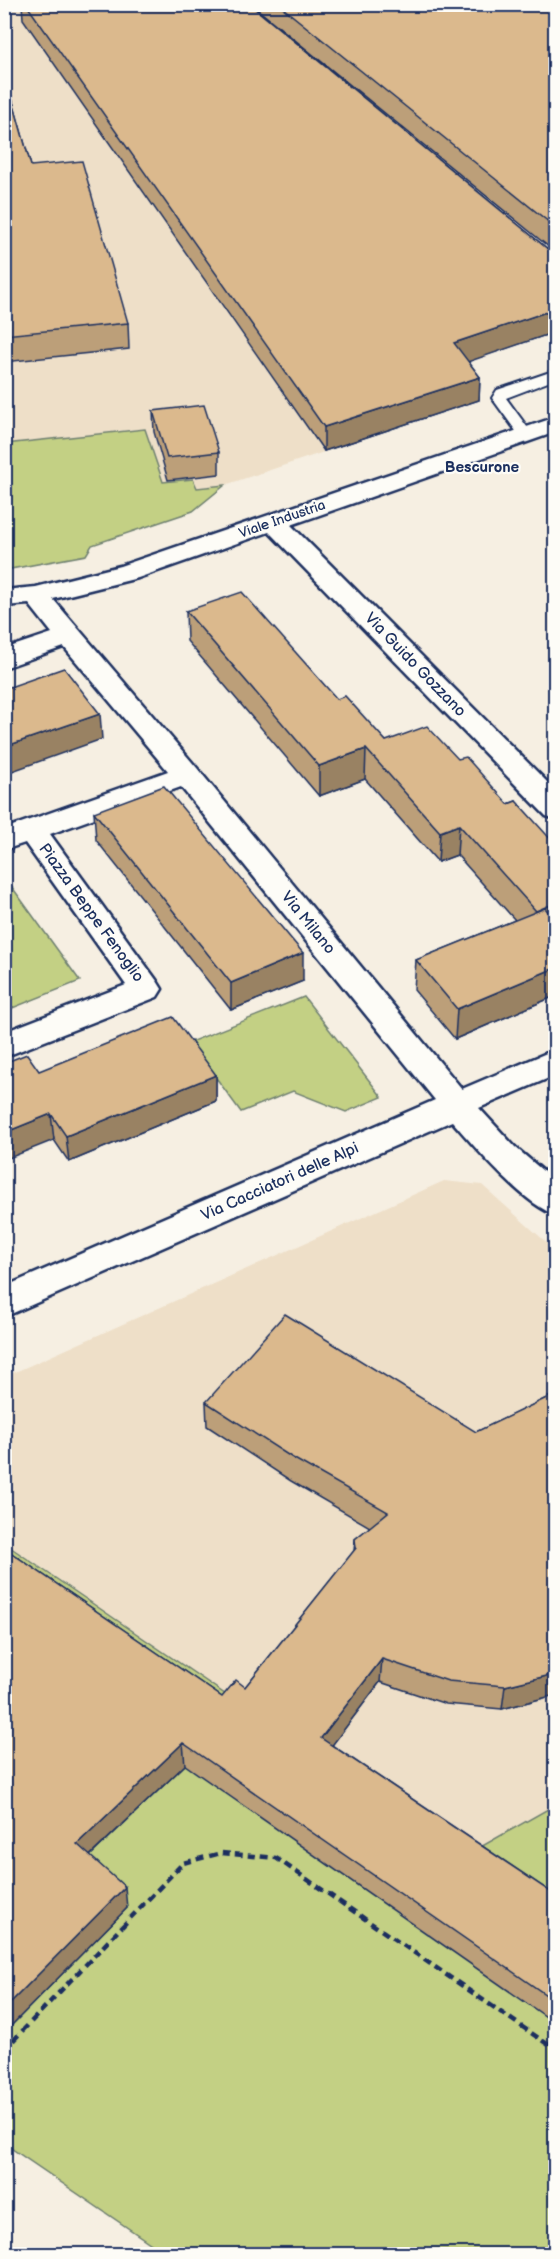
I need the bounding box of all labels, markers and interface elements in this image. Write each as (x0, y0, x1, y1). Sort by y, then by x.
district label: Bescurone (445, 458, 520, 477)
street label: Viale Industria (236, 496, 328, 542)
street label: Via Guido Gozzano (360, 609, 470, 721)
street label: Piazza Beppe Fenoglio (34, 840, 148, 986)
street label: Via Milano (277, 888, 339, 958)
street label: Via Cacciatori delle Alpi (198, 1139, 362, 1225)

